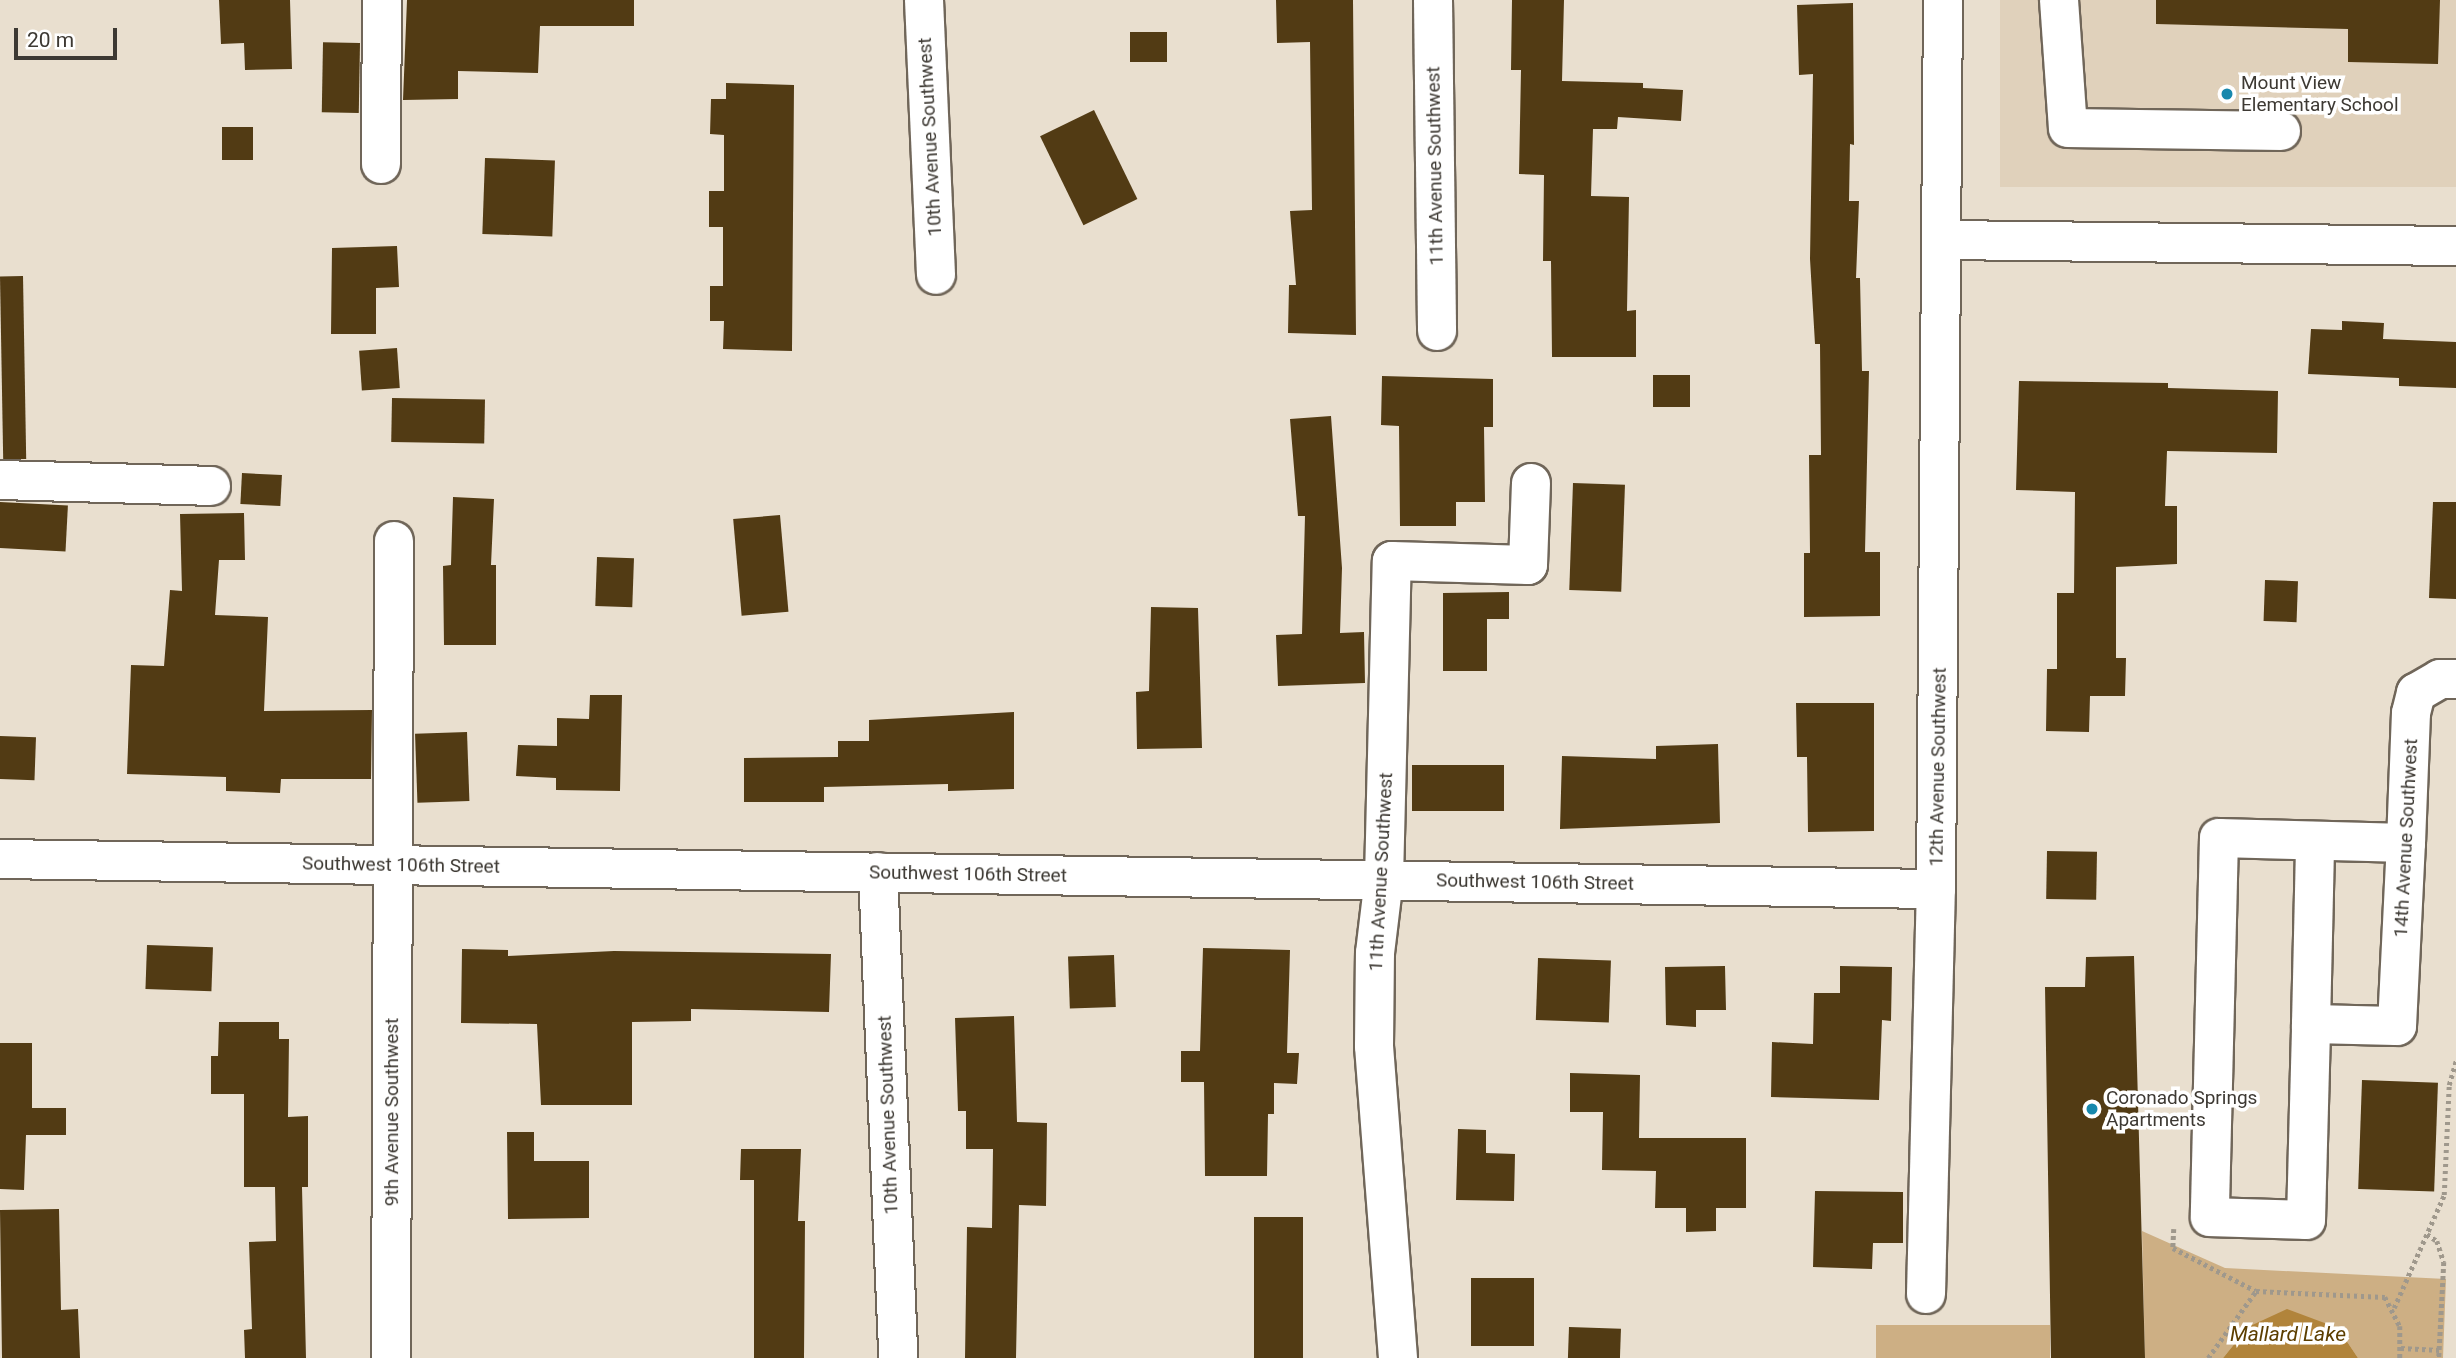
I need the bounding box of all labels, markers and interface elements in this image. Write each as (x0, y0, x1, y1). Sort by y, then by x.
scale bar (18, 14, 121, 58)
text: 20 m (27, 28, 74, 52)
street label: 10th Avenue Southwest (913, 37, 947, 237)
street label: 11th Avenue Southwest (1422, 66, 1448, 266)
place label: Mount View Elementary School (2241, 72, 2399, 116)
marker: Mount View Elementary School (2219, 86, 2235, 102)
street label: 12th Avenue Southwest (1925, 667, 1951, 867)
street label: 14th Avenue Southwest (2389, 738, 2423, 938)
street label: 11th Avenue Southwest (1364, 772, 1398, 972)
street label: Southwest 106th Street (302, 852, 500, 878)
street label: Southwest 106th Street (869, 861, 1067, 887)
street label: Southwest 106th Street (1436, 869, 1634, 895)
street label: 10th Avenue Southwest (873, 1015, 903, 1215)
street label: 9th Avenue Southwest (381, 1018, 403, 1206)
place label: Coronado Springs Apartments (2106, 1087, 2257, 1131)
marker: Coronado Springs Apartments (2084, 1101, 2100, 1117)
water label: Mallard Lake (2230, 1321, 2346, 1347)

